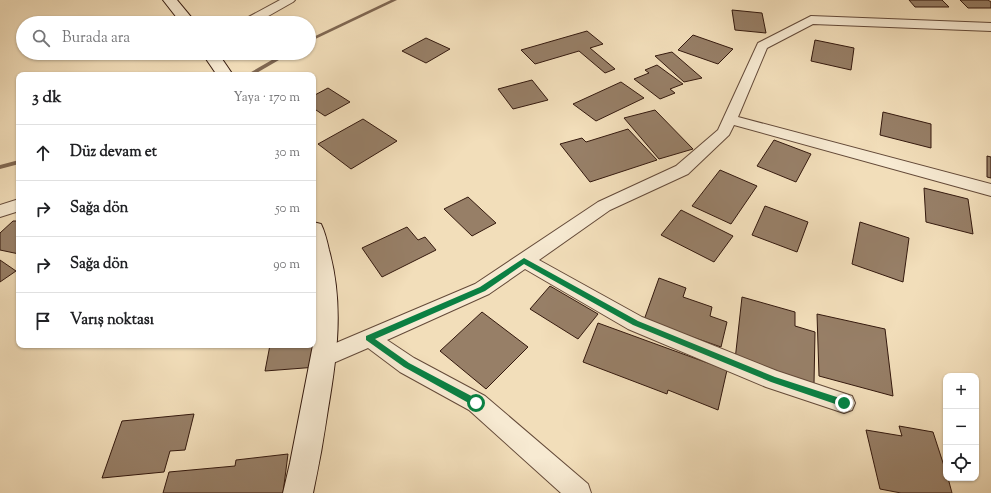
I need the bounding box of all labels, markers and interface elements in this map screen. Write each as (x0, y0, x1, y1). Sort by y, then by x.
search box (16, 16, 316, 60)
icon: search (30, 27, 52, 49)
text: Burada ara (62, 28, 130, 49)
text: 3 dk (32, 86, 62, 110)
text: Yaya · 170 m (233, 89, 300, 107)
icon: ahead (32, 142, 54, 164)
text: Düz devam et (70, 142, 157, 163)
text: 30 m (274, 144, 300, 162)
icon: right (32, 198, 54, 220)
text: Sağa dön (70, 198, 128, 219)
text: 50 m (275, 200, 300, 218)
icon: right (32, 254, 54, 276)
text: Sağa dön (70, 254, 128, 275)
text: 90 m (273, 256, 300, 274)
icon: arrive (32, 310, 54, 332)
text: Varış noktası (70, 310, 154, 331)
map controls (943, 373, 979, 481)
button: + (943, 373, 979, 409)
route start (467, 394, 485, 412)
route end (835, 394, 853, 412)
button: − (943, 409, 979, 445)
button: locate (943, 445, 979, 481)

